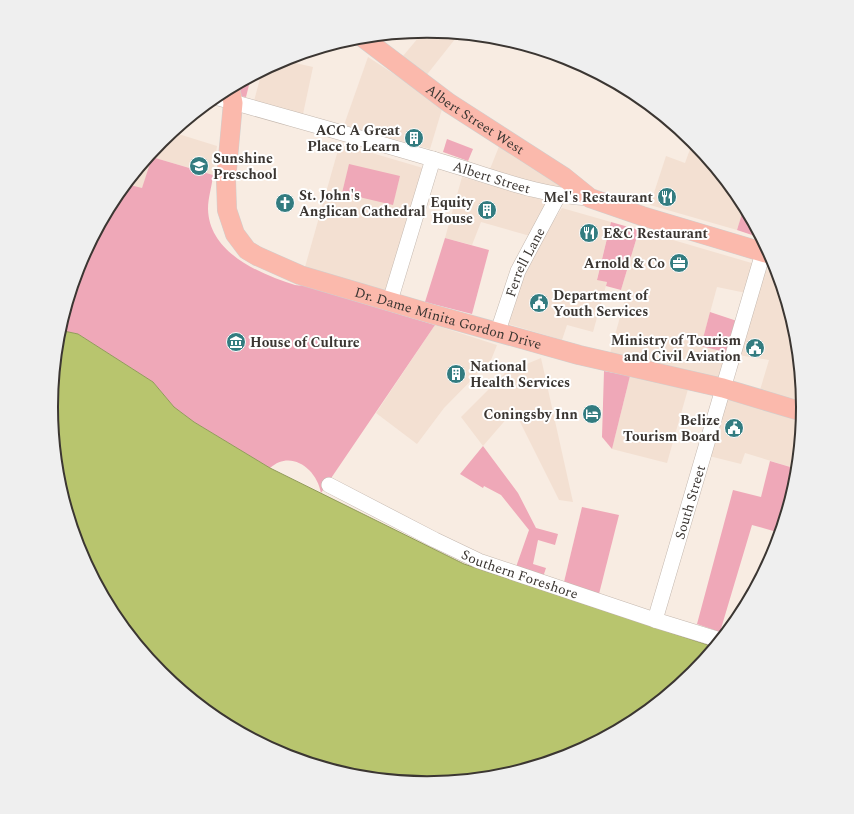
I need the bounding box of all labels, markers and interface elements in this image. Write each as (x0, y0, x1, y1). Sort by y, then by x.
street label: Albert Street West (422, 79, 529, 160)
place label: ACC A Great Place to Learn (307, 120, 401, 157)
building icon: ACC A Great Place to Learn (403, 127, 425, 149)
place label: Sunshine Preschool (213, 148, 277, 185)
school or university icon: Sunshine Preschool (188, 155, 210, 177)
street label: Albert Street (450, 155, 533, 199)
place label: St. John's Anglican Cathedral (299, 185, 426, 222)
restaurant icon: Mel's Restaurant (656, 186, 678, 208)
place label: Mel's Restaurant (543, 187, 654, 208)
church icon: St. John's Anglican Cathedral (274, 192, 296, 214)
place label: Equity House (430, 192, 474, 229)
building icon: Equity House (476, 199, 498, 221)
restaurant icon: E&C Restaurant (578, 222, 600, 244)
street label: Ferrell Lane (500, 223, 550, 300)
place label: E&C Restaurant (603, 223, 709, 244)
office icon: Arnold & Co (668, 252, 690, 274)
place label: Arnold & Co (584, 253, 665, 274)
street label: Dr. Dame Minita Gordon Drive (352, 281, 544, 355)
place label: Department of Youth Services (553, 285, 649, 322)
public building icon: Department of Youth Services (528, 292, 550, 314)
place label: Ministry of Tourism and Civil Aviation (611, 330, 741, 367)
museum icon: House of Culture (225, 331, 247, 353)
place label: House of Culture (250, 332, 360, 353)
public building icon: Ministry of Tourism and Civil Aviation (744, 337, 766, 359)
place label: National Health Services (470, 356, 570, 393)
building icon: National Health Services (445, 363, 467, 385)
hotel icon: Coningsby Inn (581, 403, 603, 425)
place label: Coningsby Inn (484, 404, 578, 425)
place label: Belize Tourism Board (623, 410, 720, 447)
public building icon: Belize Tourism Board (723, 417, 745, 439)
street label: South Street (669, 462, 711, 542)
street label: Southern Foreshore (458, 544, 581, 604)

